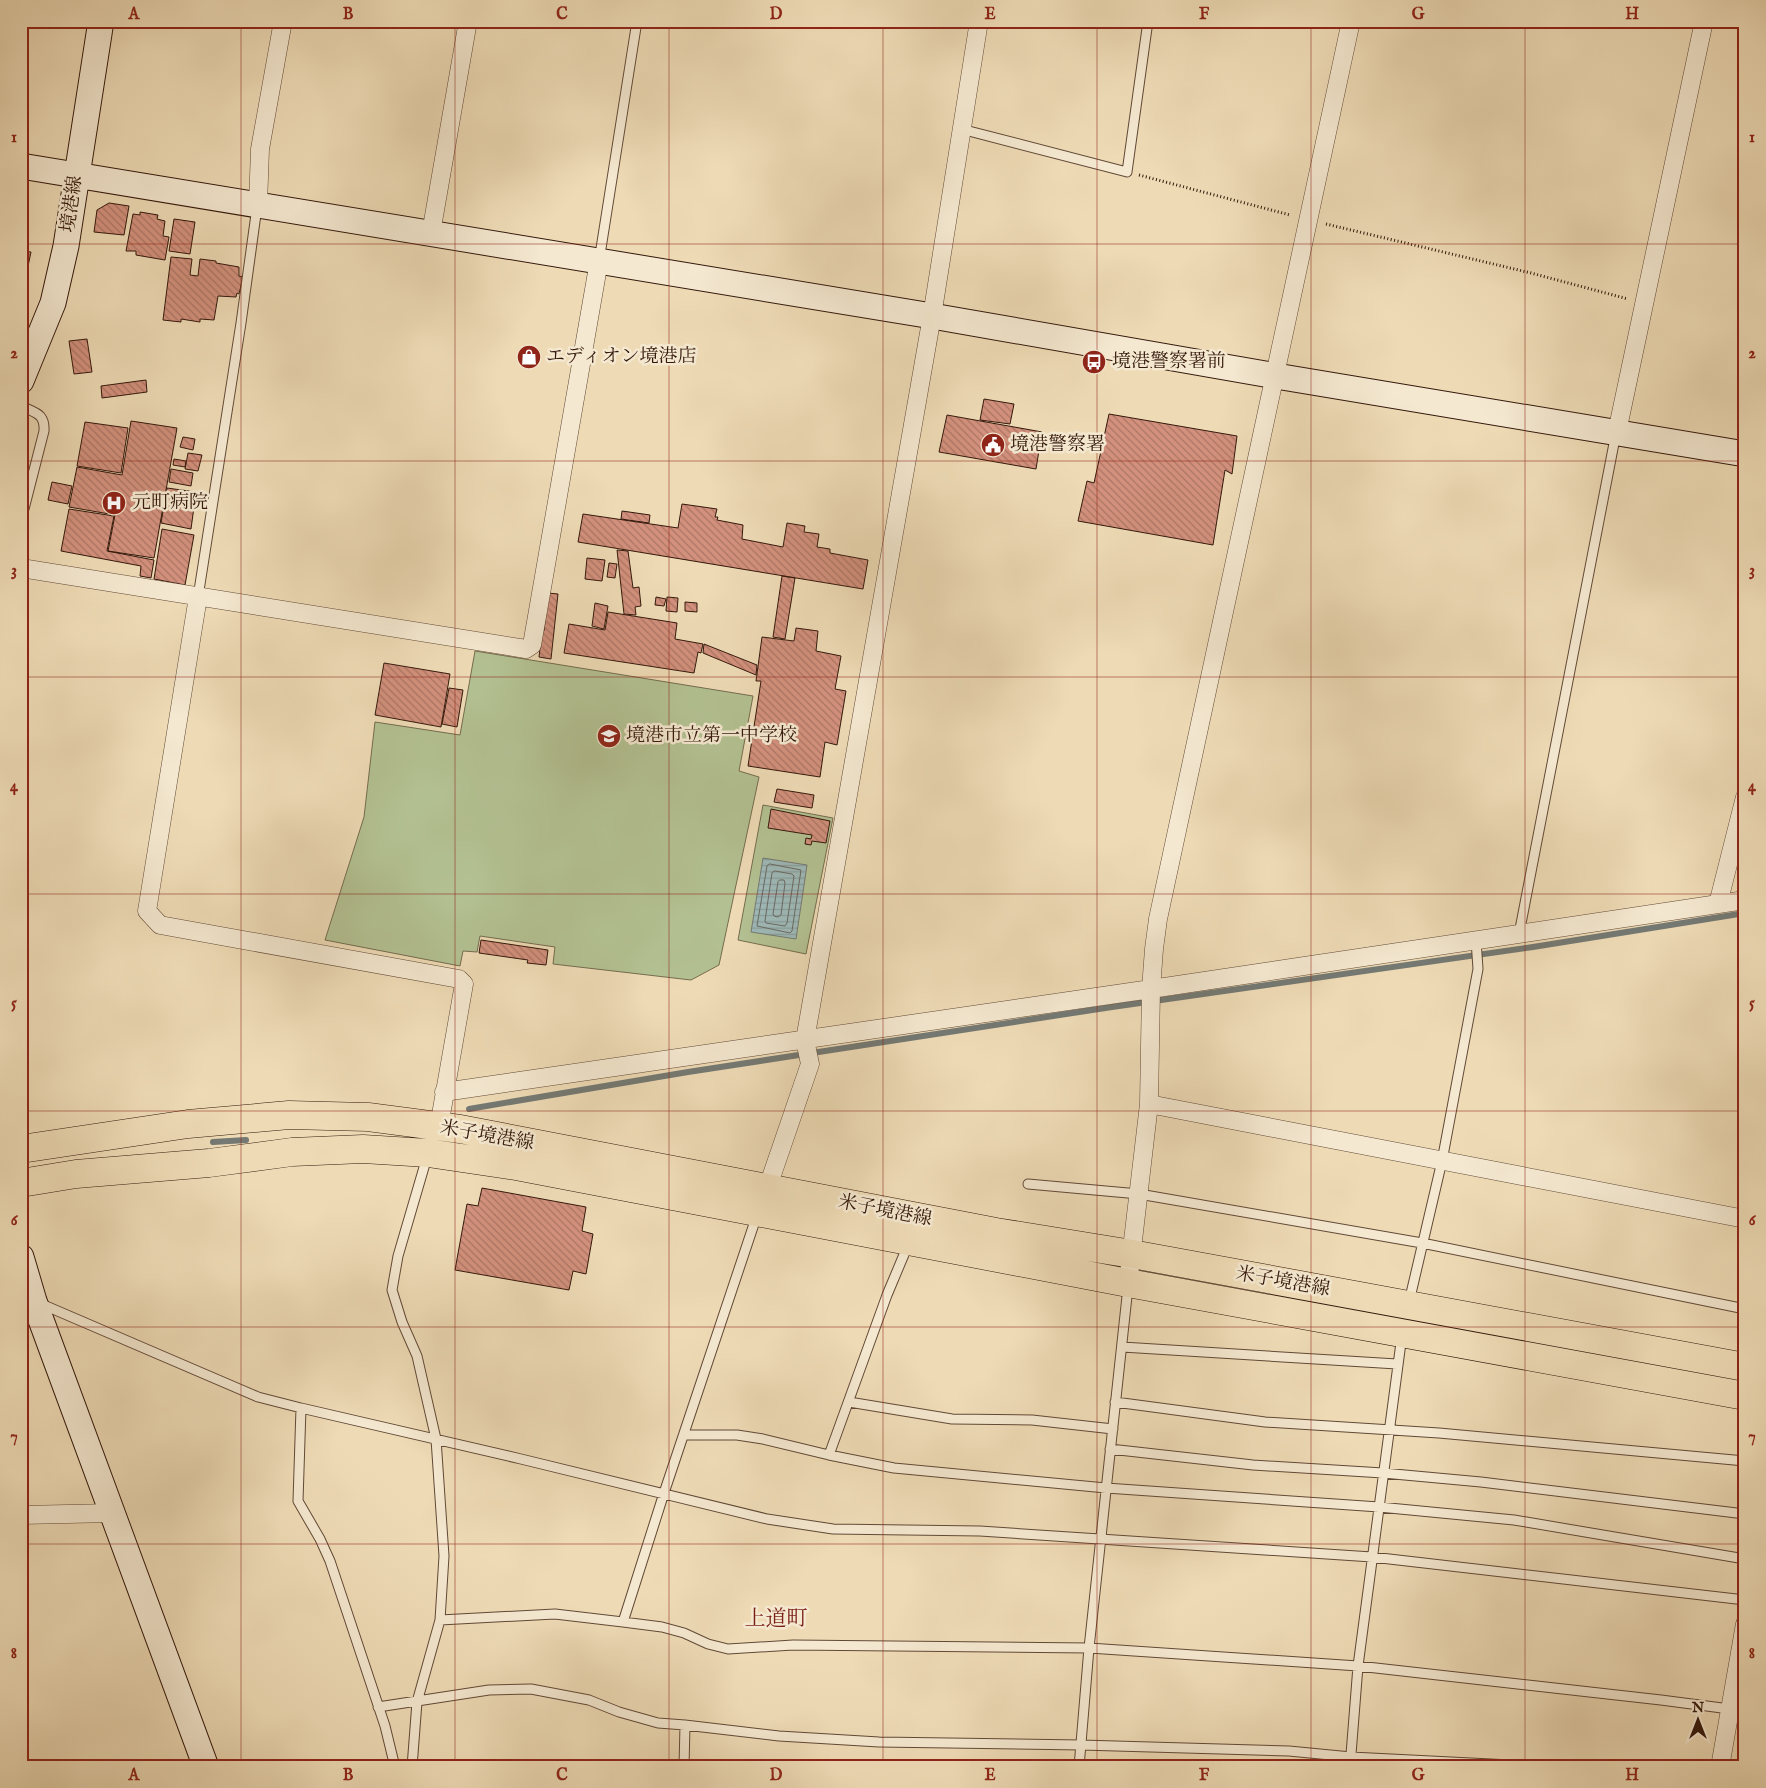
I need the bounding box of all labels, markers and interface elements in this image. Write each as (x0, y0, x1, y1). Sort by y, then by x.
text: A (128, 5, 141, 25)
text: B (343, 5, 354, 25)
text: C (556, 5, 568, 25)
text: D (770, 5, 783, 25)
text: E (984, 5, 996, 25)
text: F (1199, 5, 1210, 25)
text: G (1412, 5, 1425, 25)
text: H (1625, 5, 1639, 25)
text: 1 (11, 128, 17, 148)
text: 1 (1749, 128, 1755, 148)
street label: 境港線 (56, 174, 88, 234)
text: 2 (10, 344, 18, 364)
shop icon: エディオン境港店 (516, 344, 542, 370)
text: 2 (1748, 344, 1756, 364)
place label: エディオン境港店 (546, 345, 696, 369)
bus stop icon: 境港警察署前 (1081, 349, 1107, 375)
place label: 境港警察署前 (1112, 350, 1226, 374)
public building icon: 境港警察署 (980, 432, 1006, 458)
place label: 境港警察署 (1010, 433, 1105, 457)
hospital icon: 元町病院 (101, 490, 127, 516)
place label: 元町病院 (132, 491, 208, 515)
text: 3 (11, 561, 17, 581)
text: 3 (1749, 561, 1755, 581)
school or university icon: 境港市立第一中学校 (596, 723, 622, 749)
place label: 境港市立第一中学校 (626, 724, 797, 748)
text: 4 (10, 777, 19, 797)
text: 4 (1748, 777, 1757, 797)
text: 5 (11, 994, 17, 1014)
text: 5 (1749, 994, 1755, 1014)
street label: 米子境港線 (438, 1116, 536, 1156)
street label: 米子境港線 (836, 1190, 934, 1232)
text: 6 (11, 1211, 19, 1231)
text: 6 (1749, 1211, 1757, 1231)
street label: 米子境港線 (1234, 1262, 1332, 1302)
text: 7 (10, 1427, 18, 1447)
text: 7 (1748, 1427, 1756, 1447)
district label: 上道町 (745, 1606, 808, 1633)
text: 8 (11, 1644, 17, 1664)
text: 8 (1749, 1644, 1755, 1664)
north arrow (1674, 1696, 1724, 1746)
text: N (1691, 1699, 1704, 1717)
text: A (128, 1766, 141, 1786)
text: B (343, 1766, 354, 1786)
text: C (556, 1766, 568, 1786)
text: D (770, 1766, 783, 1786)
text: E (984, 1766, 996, 1786)
text: F (1199, 1766, 1210, 1786)
text: G (1412, 1766, 1425, 1786)
text: H (1625, 1766, 1639, 1786)

